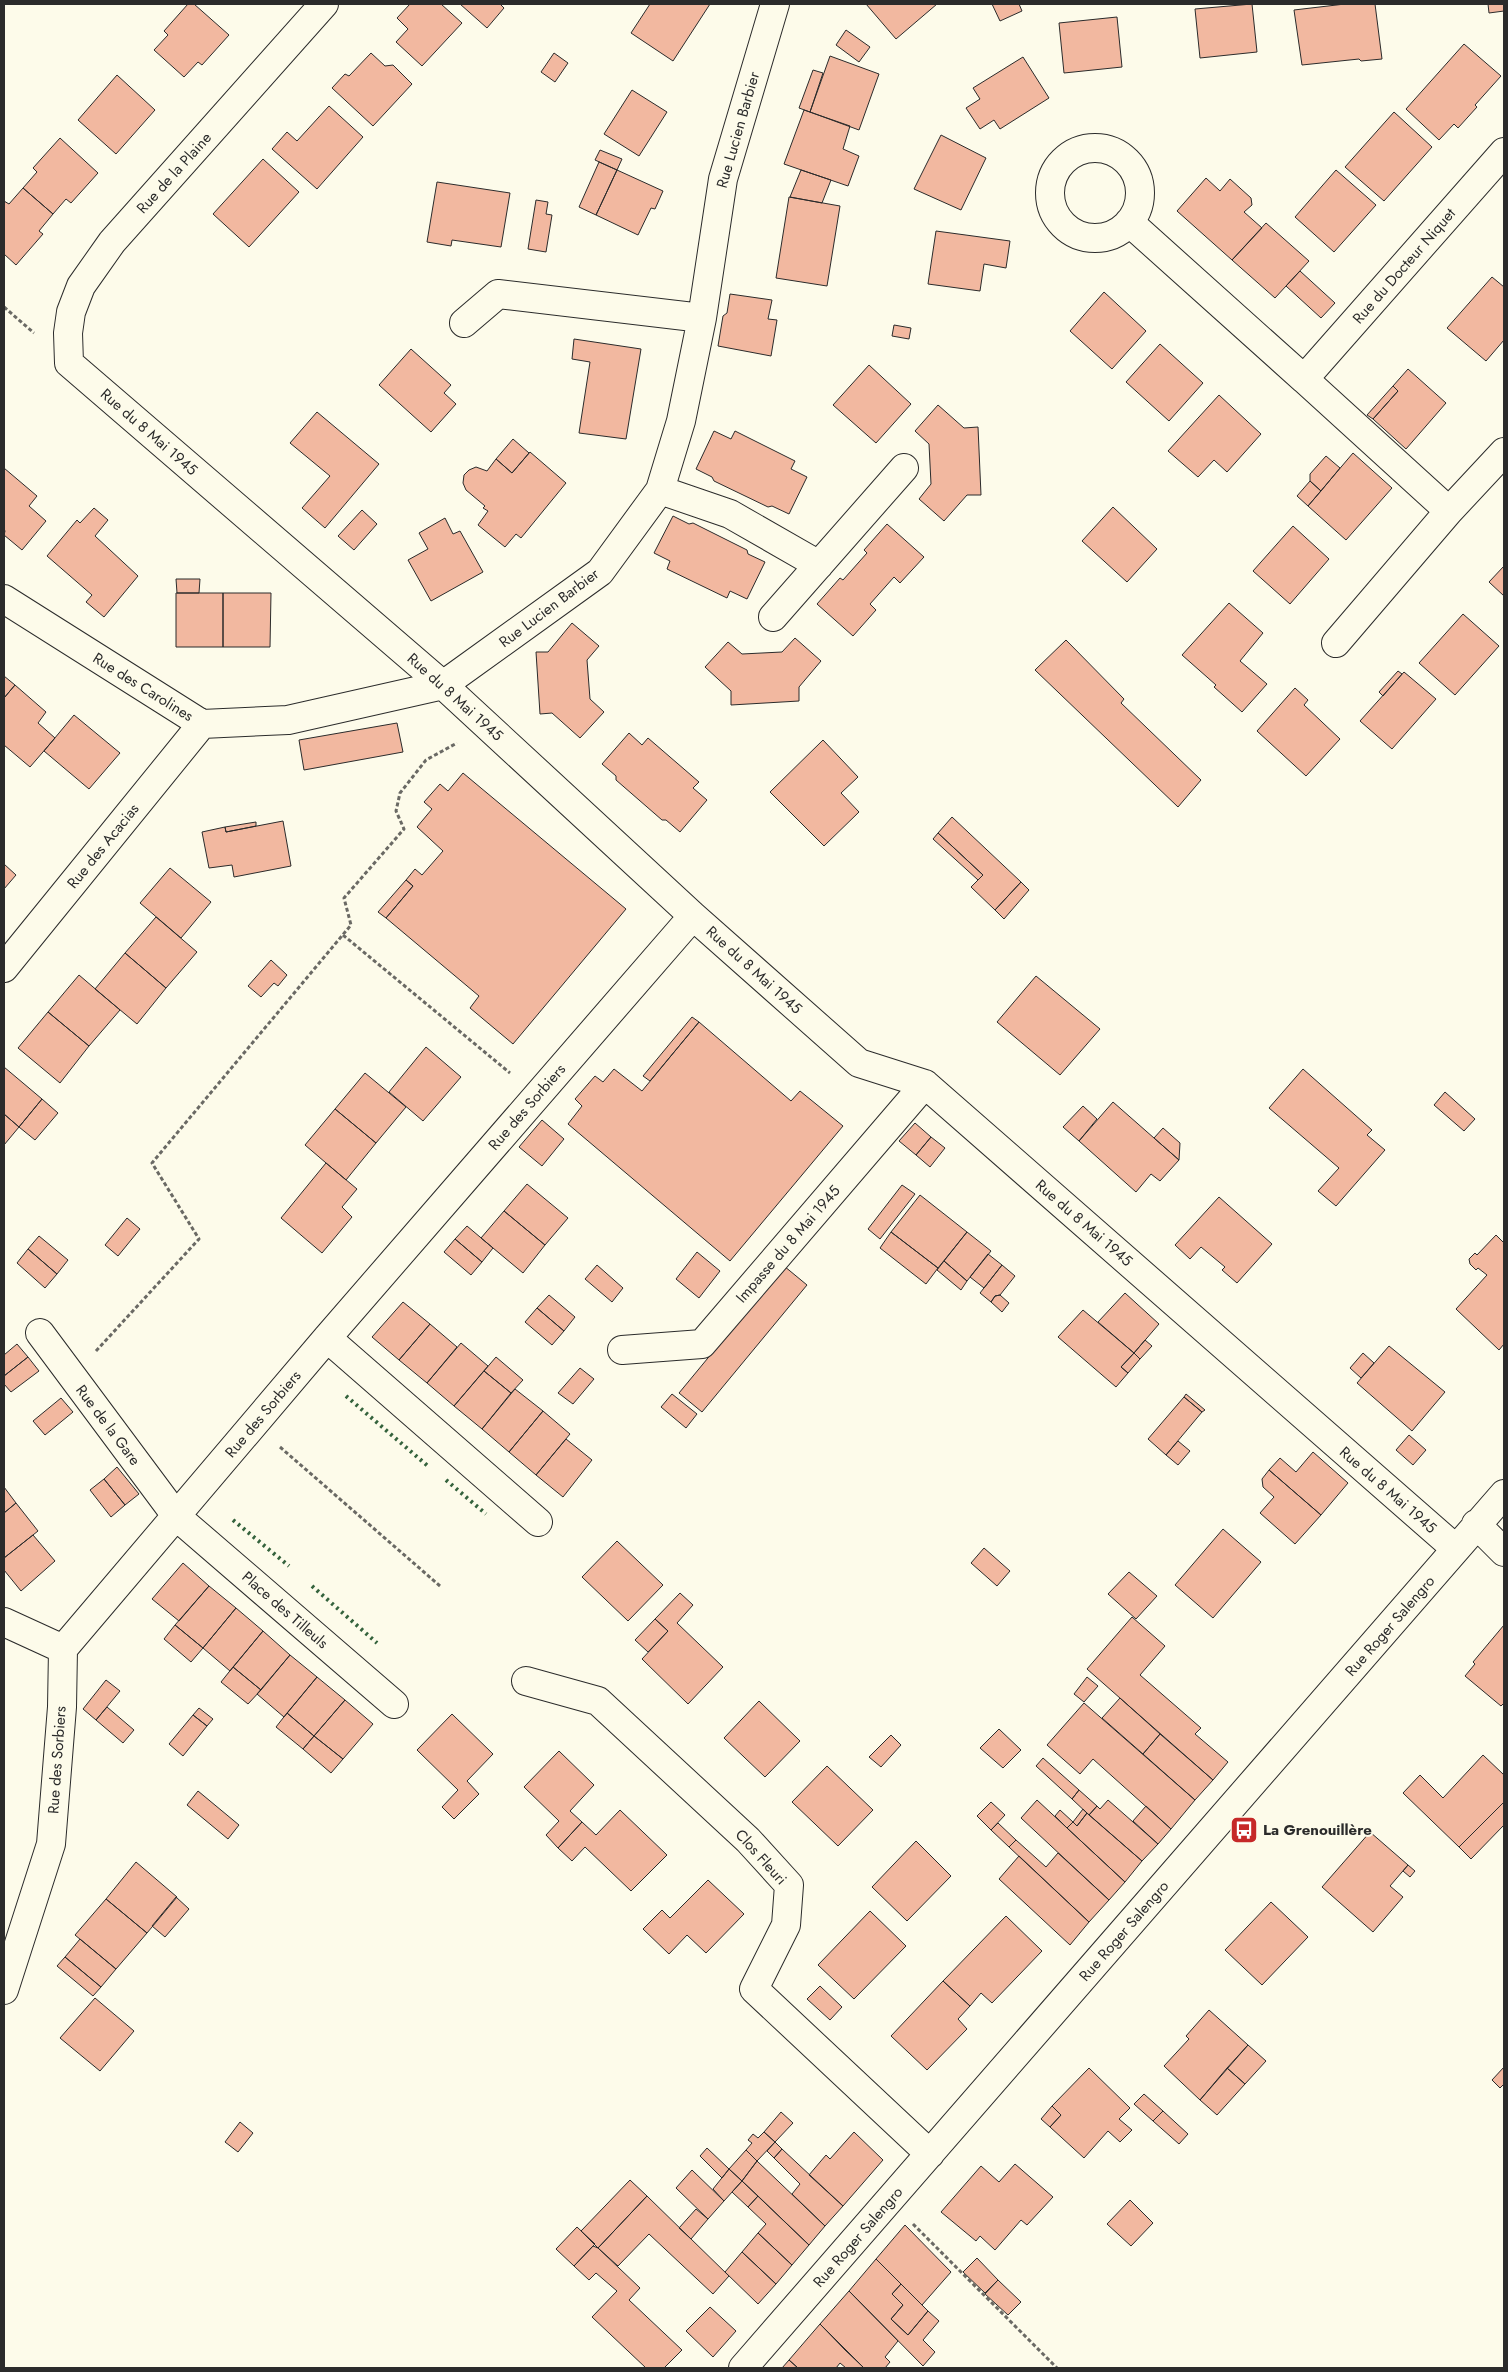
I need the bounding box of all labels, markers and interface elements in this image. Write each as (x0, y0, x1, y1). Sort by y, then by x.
street label: Rue Lucien Barbier (711, 68, 765, 191)
street label: Rue de la Plaine (131, 127, 217, 219)
street label: Rue du Docteur Niquet (1347, 203, 1461, 329)
street label: Rue du 8 Mai 1945 (96, 384, 202, 480)
street label: Rue Lucien Barbier (494, 563, 604, 653)
street label: Rue des Carolines (88, 647, 198, 727)
street label: Rue du 8 Mai 1945 (402, 648, 508, 746)
street label: Rue des Acacias (62, 799, 144, 893)
street label: Rue du 8 Mai 1945 (701, 921, 807, 1019)
street label: Rue des Sorbiers (483, 1059, 571, 1155)
street label: Rue du 8 Mai 1945 (1031, 1175, 1137, 1271)
street label: Impasse du 8 Mai 1945 (731, 1180, 845, 1308)
street label: Rue des Sorbiers (220, 1365, 306, 1463)
street label: Rue de la Gare (70, 1380, 146, 1470)
street label: Rue du 8 Mai 1945 (1335, 1442, 1441, 1538)
street label: Place des Tilleuls (237, 1566, 333, 1654)
street label: Rue Roger Salengro (1340, 1571, 1440, 1681)
street label: Rue des Sorbiers (42, 1705, 72, 1815)
bus stop icon: La Grenouillère (1229, 1815, 1259, 1845)
place label: La Grenouillère (1263, 1819, 1372, 1841)
street label: Clos Fleuri (730, 1824, 792, 1890)
street label: Rue Roger Salengro (1074, 1876, 1174, 1986)
street label: Rue Roger Salengro (808, 2182, 908, 2292)

